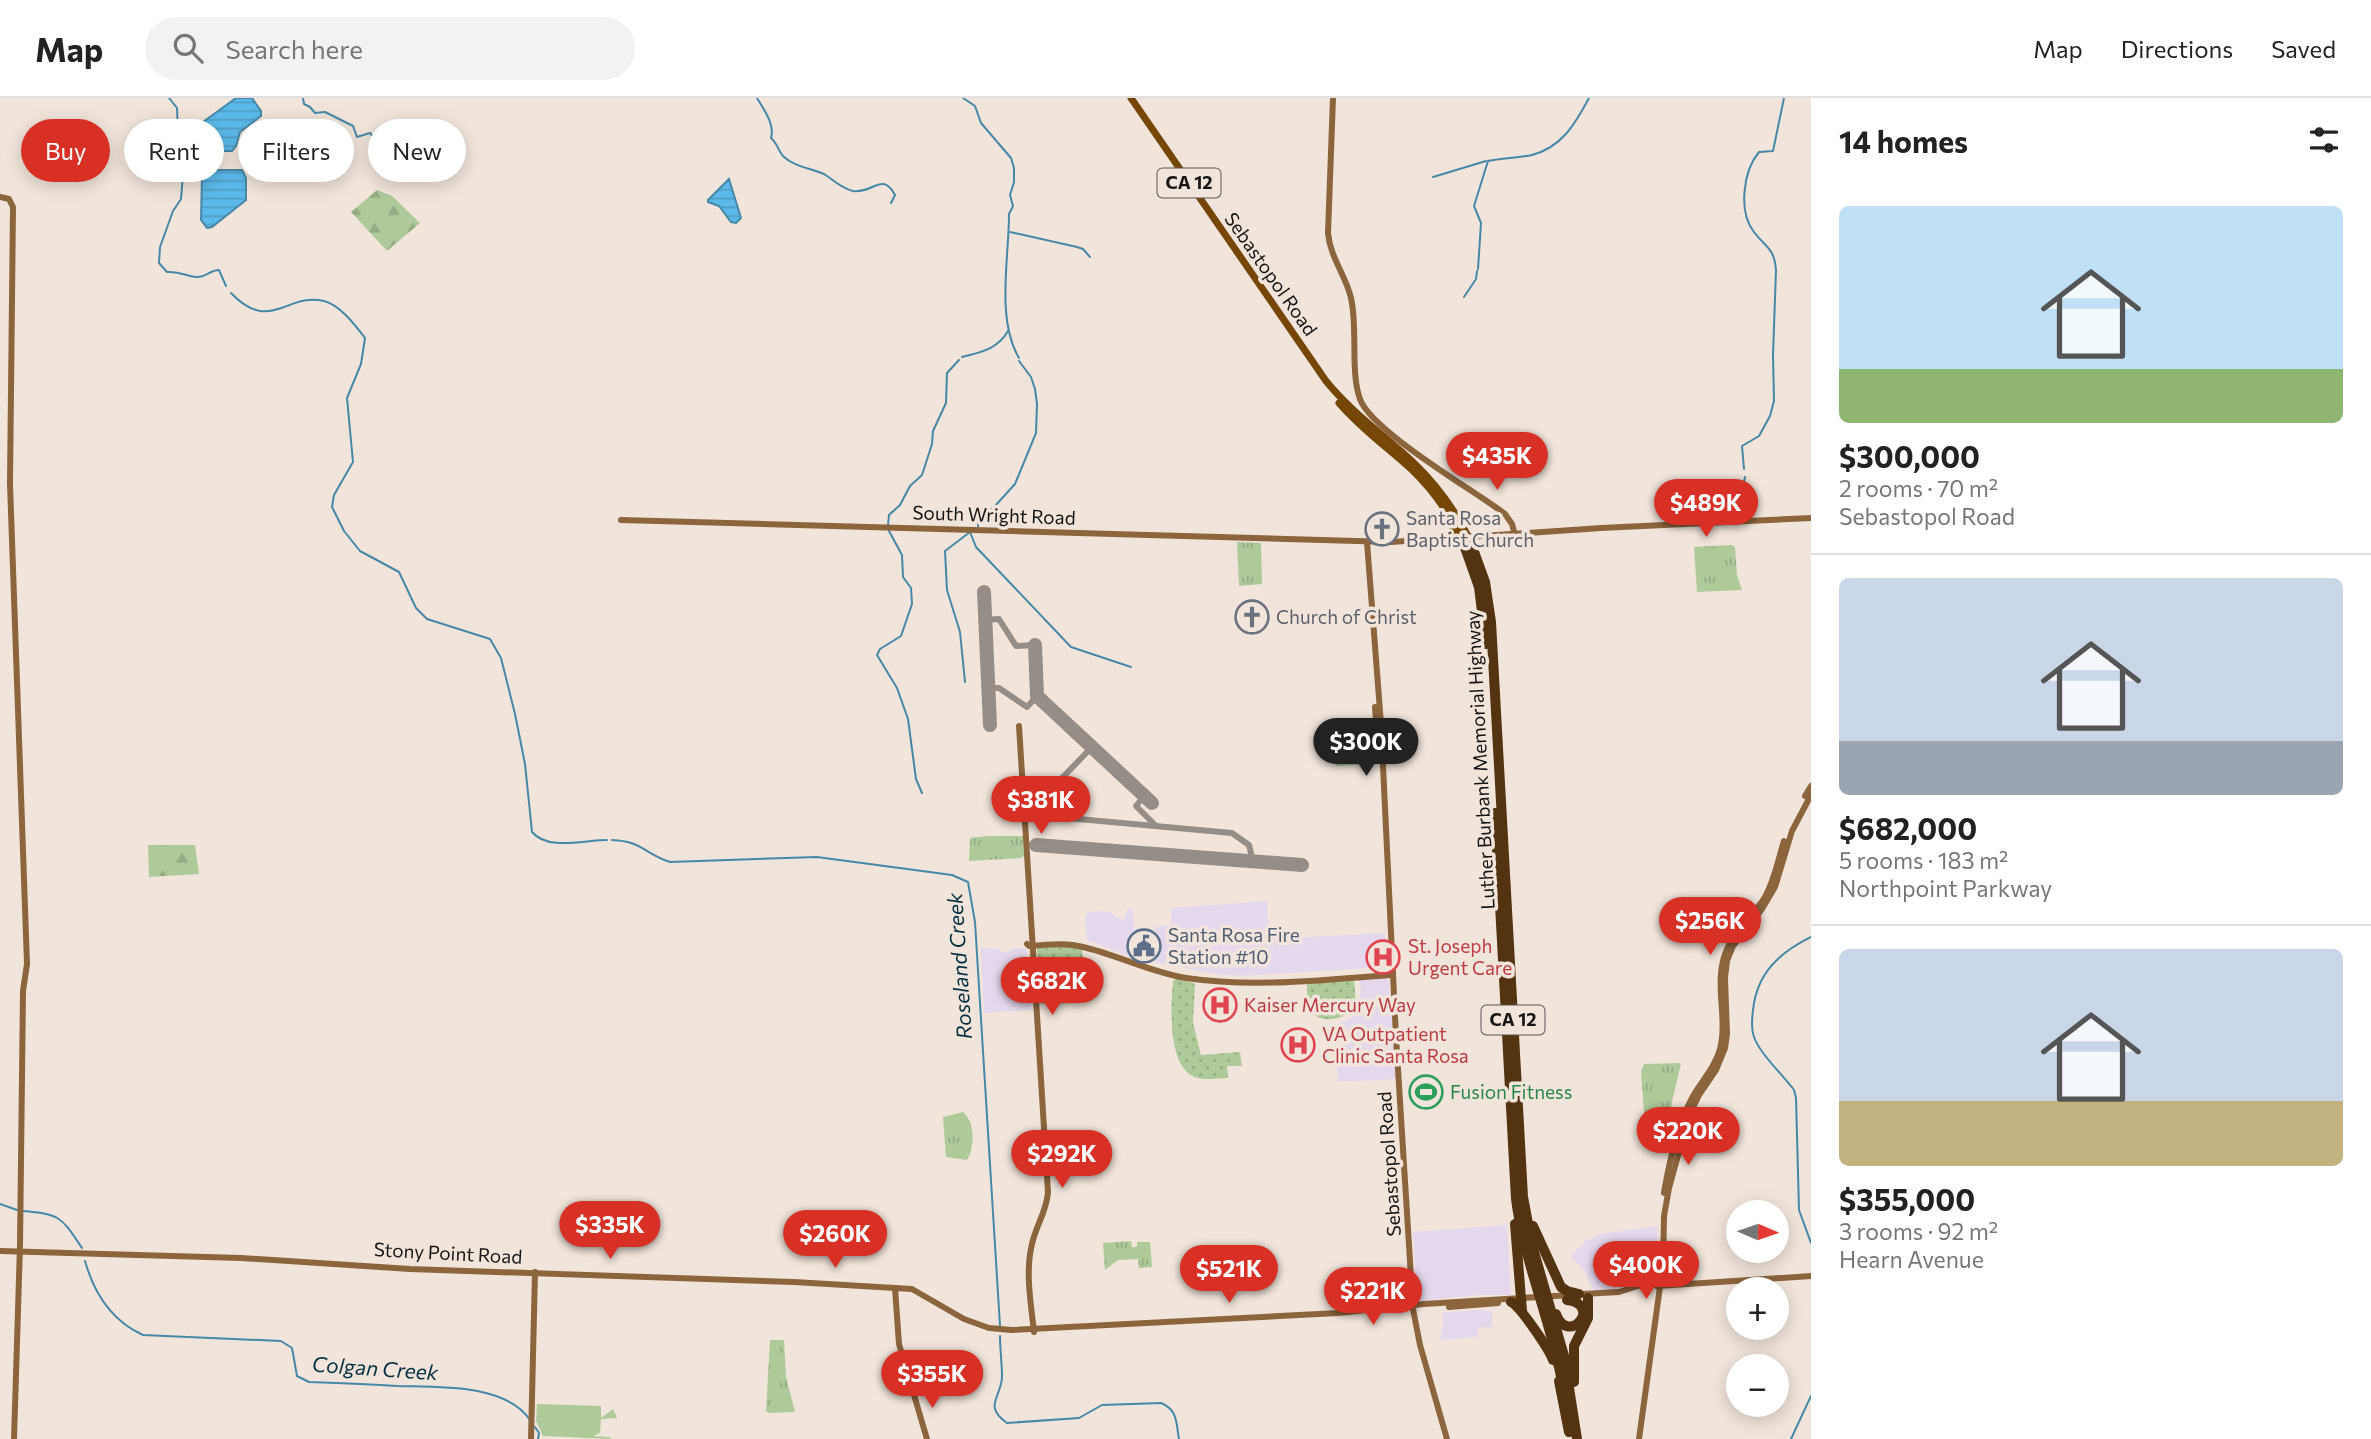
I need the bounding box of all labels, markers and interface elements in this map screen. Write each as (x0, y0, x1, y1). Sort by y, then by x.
search box (145, 17, 635, 80)
text: Map (35, 28, 103, 69)
icon: search (169, 29, 207, 67)
text: Search here (225, 33, 363, 64)
text: Map (2033, 34, 2083, 63)
text: Directions (2121, 34, 2233, 63)
text: Saved (2271, 34, 2336, 63)
chip: Buy (21, 119, 110, 182)
chip: Rent (124, 119, 224, 182)
chip: Filters (238, 119, 354, 182)
chip: New (368, 119, 466, 182)
icon: filters (2305, 121, 2343, 159)
text: 14 homes (1839, 122, 1968, 159)
road number: CA 12 (1158, 168, 1220, 198)
street label: Sebastopol Road (1220, 208, 1323, 340)
icon: home (2028, 251, 2154, 377)
pin: $435K (1448, 432, 1546, 492)
text: $300,000 (1839, 437, 1980, 474)
text: $435K (1462, 441, 1532, 469)
text: 2 rooms · 70 m² (1839, 474, 1998, 502)
pin: $489K (1657, 480, 1755, 539)
text: $489K (1670, 488, 1742, 516)
street label: South Wright Road (912, 500, 1076, 529)
text: Sebastopol Road (1839, 502, 2015, 530)
place label: Santa Rosa Baptist Church (1406, 506, 1534, 551)
church icon: Santa Rosa Baptist Church (1363, 510, 1401, 548)
church icon: Church of Christ (1233, 598, 1271, 636)
place label: Church of Christ (1276, 605, 1417, 628)
street label: Luther Burbank Memorial Highway (1460, 610, 1499, 910)
icon: home (2028, 623, 2154, 749)
pin: $300K (1317, 718, 1415, 778)
text: $300K (1329, 727, 1403, 755)
pin: $381K (992, 776, 1090, 836)
text: $381K (1007, 785, 1075, 813)
text: $682,000 (1839, 809, 1977, 846)
text: 5 rooms · 183 m² (1839, 846, 2008, 874)
text: Northpoint Parkway (1839, 874, 2052, 902)
water label: Roseland Creek (941, 891, 976, 1040)
pin: $256K (1661, 898, 1759, 957)
text: $256K (1675, 906, 1745, 934)
place label: Santa Rosa Fire Station #10 (1168, 923, 1300, 968)
public building icon: Santa Rosa Fire Station #10 (1125, 927, 1163, 965)
place label: St. Joseph Urgent Care (1408, 934, 1512, 979)
hospital icon: St. Joseph Urgent Care (1364, 938, 1402, 976)
pin: $682K (1003, 958, 1101, 1017)
text: $682K (1017, 966, 1087, 994)
hospital icon: Kaiser Mercury Way (1201, 986, 1239, 1024)
place label: Kaiser Mercury Way (1244, 993, 1416, 1016)
icon: home (2028, 994, 2154, 1120)
road number: CA 12 (1482, 1006, 1544, 1035)
place label: VA Outpatient Clinic Santa Rosa (1322, 1022, 1469, 1067)
hospital icon: VA Outpatient Clinic Santa Rosa (1279, 1026, 1317, 1064)
sports icon: Fusion Fitness (1407, 1073, 1445, 1111)
place label: Fusion Fitness (1450, 1080, 1572, 1103)
street label: Sebastopol Road (1372, 1091, 1405, 1237)
pin: $220K (1639, 1108, 1737, 1167)
text: $220K (1653, 1116, 1723, 1144)
pin: $292K (1013, 1130, 1111, 1190)
text: $292K (1027, 1139, 1097, 1167)
text: $355,000 (1839, 1180, 1975, 1217)
north arrow (1726, 1200, 1788, 1264)
map controls (1726, 1200, 1789, 1417)
pin: $335K (561, 1202, 659, 1261)
text: $335K (575, 1210, 645, 1238)
pin: $260K (786, 1210, 884, 1270)
text: 3 rooms · 92 m² (1839, 1217, 1998, 1245)
text: $260K (799, 1219, 871, 1247)
street label: Stony Point Road (373, 1237, 523, 1268)
pin: $400K (1597, 1242, 1695, 1301)
text: Hearn Avenue (1839, 1245, 1984, 1273)
pin: $521K (1180, 1246, 1278, 1305)
text: $400K (1609, 1250, 1683, 1278)
text: $521K (1196, 1254, 1262, 1282)
pin: $221K (1324, 1268, 1422, 1327)
text: $221K (1340, 1276, 1406, 1304)
button: + (1726, 1277, 1789, 1340)
pin: $355K (883, 1350, 981, 1410)
water label: Colgan Creek (311, 1351, 440, 1384)
button: − (1726, 1354, 1789, 1417)
text: $355K (897, 1359, 967, 1387)

